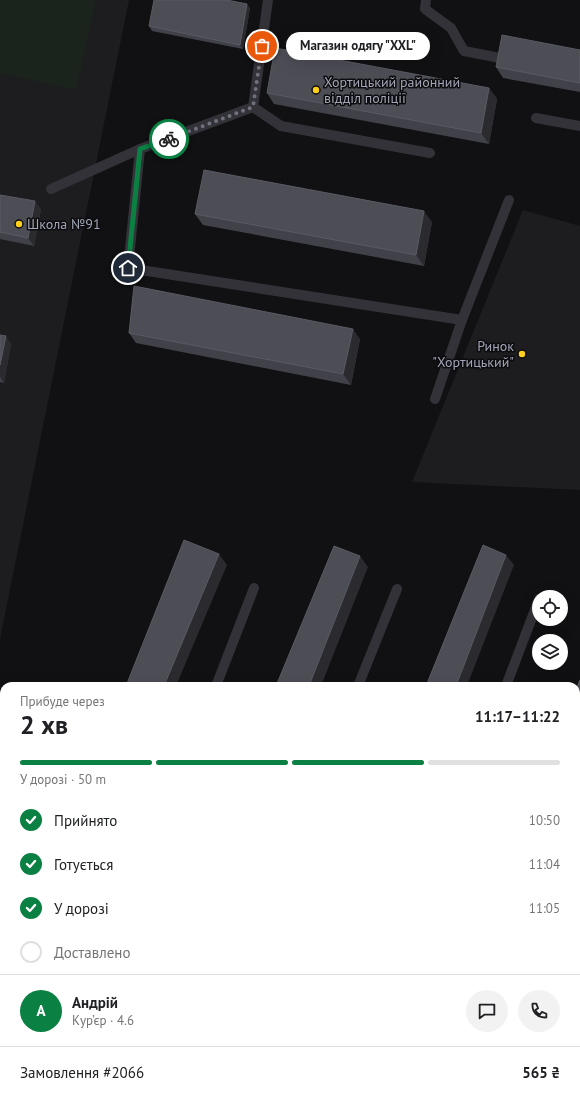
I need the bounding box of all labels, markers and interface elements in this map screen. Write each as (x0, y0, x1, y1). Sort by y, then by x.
pin (245, 29, 279, 63)
callout: Магазин одягу "XXL" (286, 32, 430, 60)
icon: bag (251, 35, 273, 57)
text: Магазин одягу "XXL" (300, 37, 416, 54)
place label: Хортицький районний відділ поліції (324, 73, 460, 107)
marker: Хортицький районний відділ поліції (311, 85, 321, 95)
courier (149, 119, 189, 159)
icon: bike (158, 128, 180, 150)
place label: Школа №91 (27, 215, 101, 233)
marker: Школа №91 (14, 219, 24, 229)
pin (111, 251, 145, 285)
icon: home (117, 257, 139, 279)
place label: Ринок "Хортицький" (432, 337, 514, 371)
marker: Ринок "Хортицький" (517, 349, 527, 359)
map controls (532, 590, 568, 670)
button: locate (532, 590, 568, 626)
button: layers (532, 634, 568, 670)
text: Прибуде через (20, 693, 105, 710)
text: 11:17–11:22 (475, 707, 560, 726)
text: 2 хв (20, 708, 68, 741)
text: У дорозі · 50 m (20, 771, 106, 788)
icon: check (20, 809, 42, 831)
text: Прийнято (54, 811, 117, 830)
text: 10:50 (529, 812, 560, 829)
icon: check (20, 853, 42, 875)
text: Готується (54, 855, 113, 874)
text: 11:04 (529, 856, 560, 873)
icon: check (20, 897, 42, 919)
text: У дорозі (54, 899, 109, 918)
text: 11:05 (529, 900, 560, 917)
text: Доставлено (54, 943, 130, 962)
button: chat (466, 990, 508, 1032)
button: phone (518, 990, 560, 1032)
text: Андрій (72, 993, 118, 1012)
text: А (36, 1001, 46, 1020)
text: Кур’єр · 4.6 (72, 1012, 134, 1029)
text: Замовлення #2066 (20, 1063, 144, 1082)
text: 565 ₴ (522, 1063, 560, 1082)

